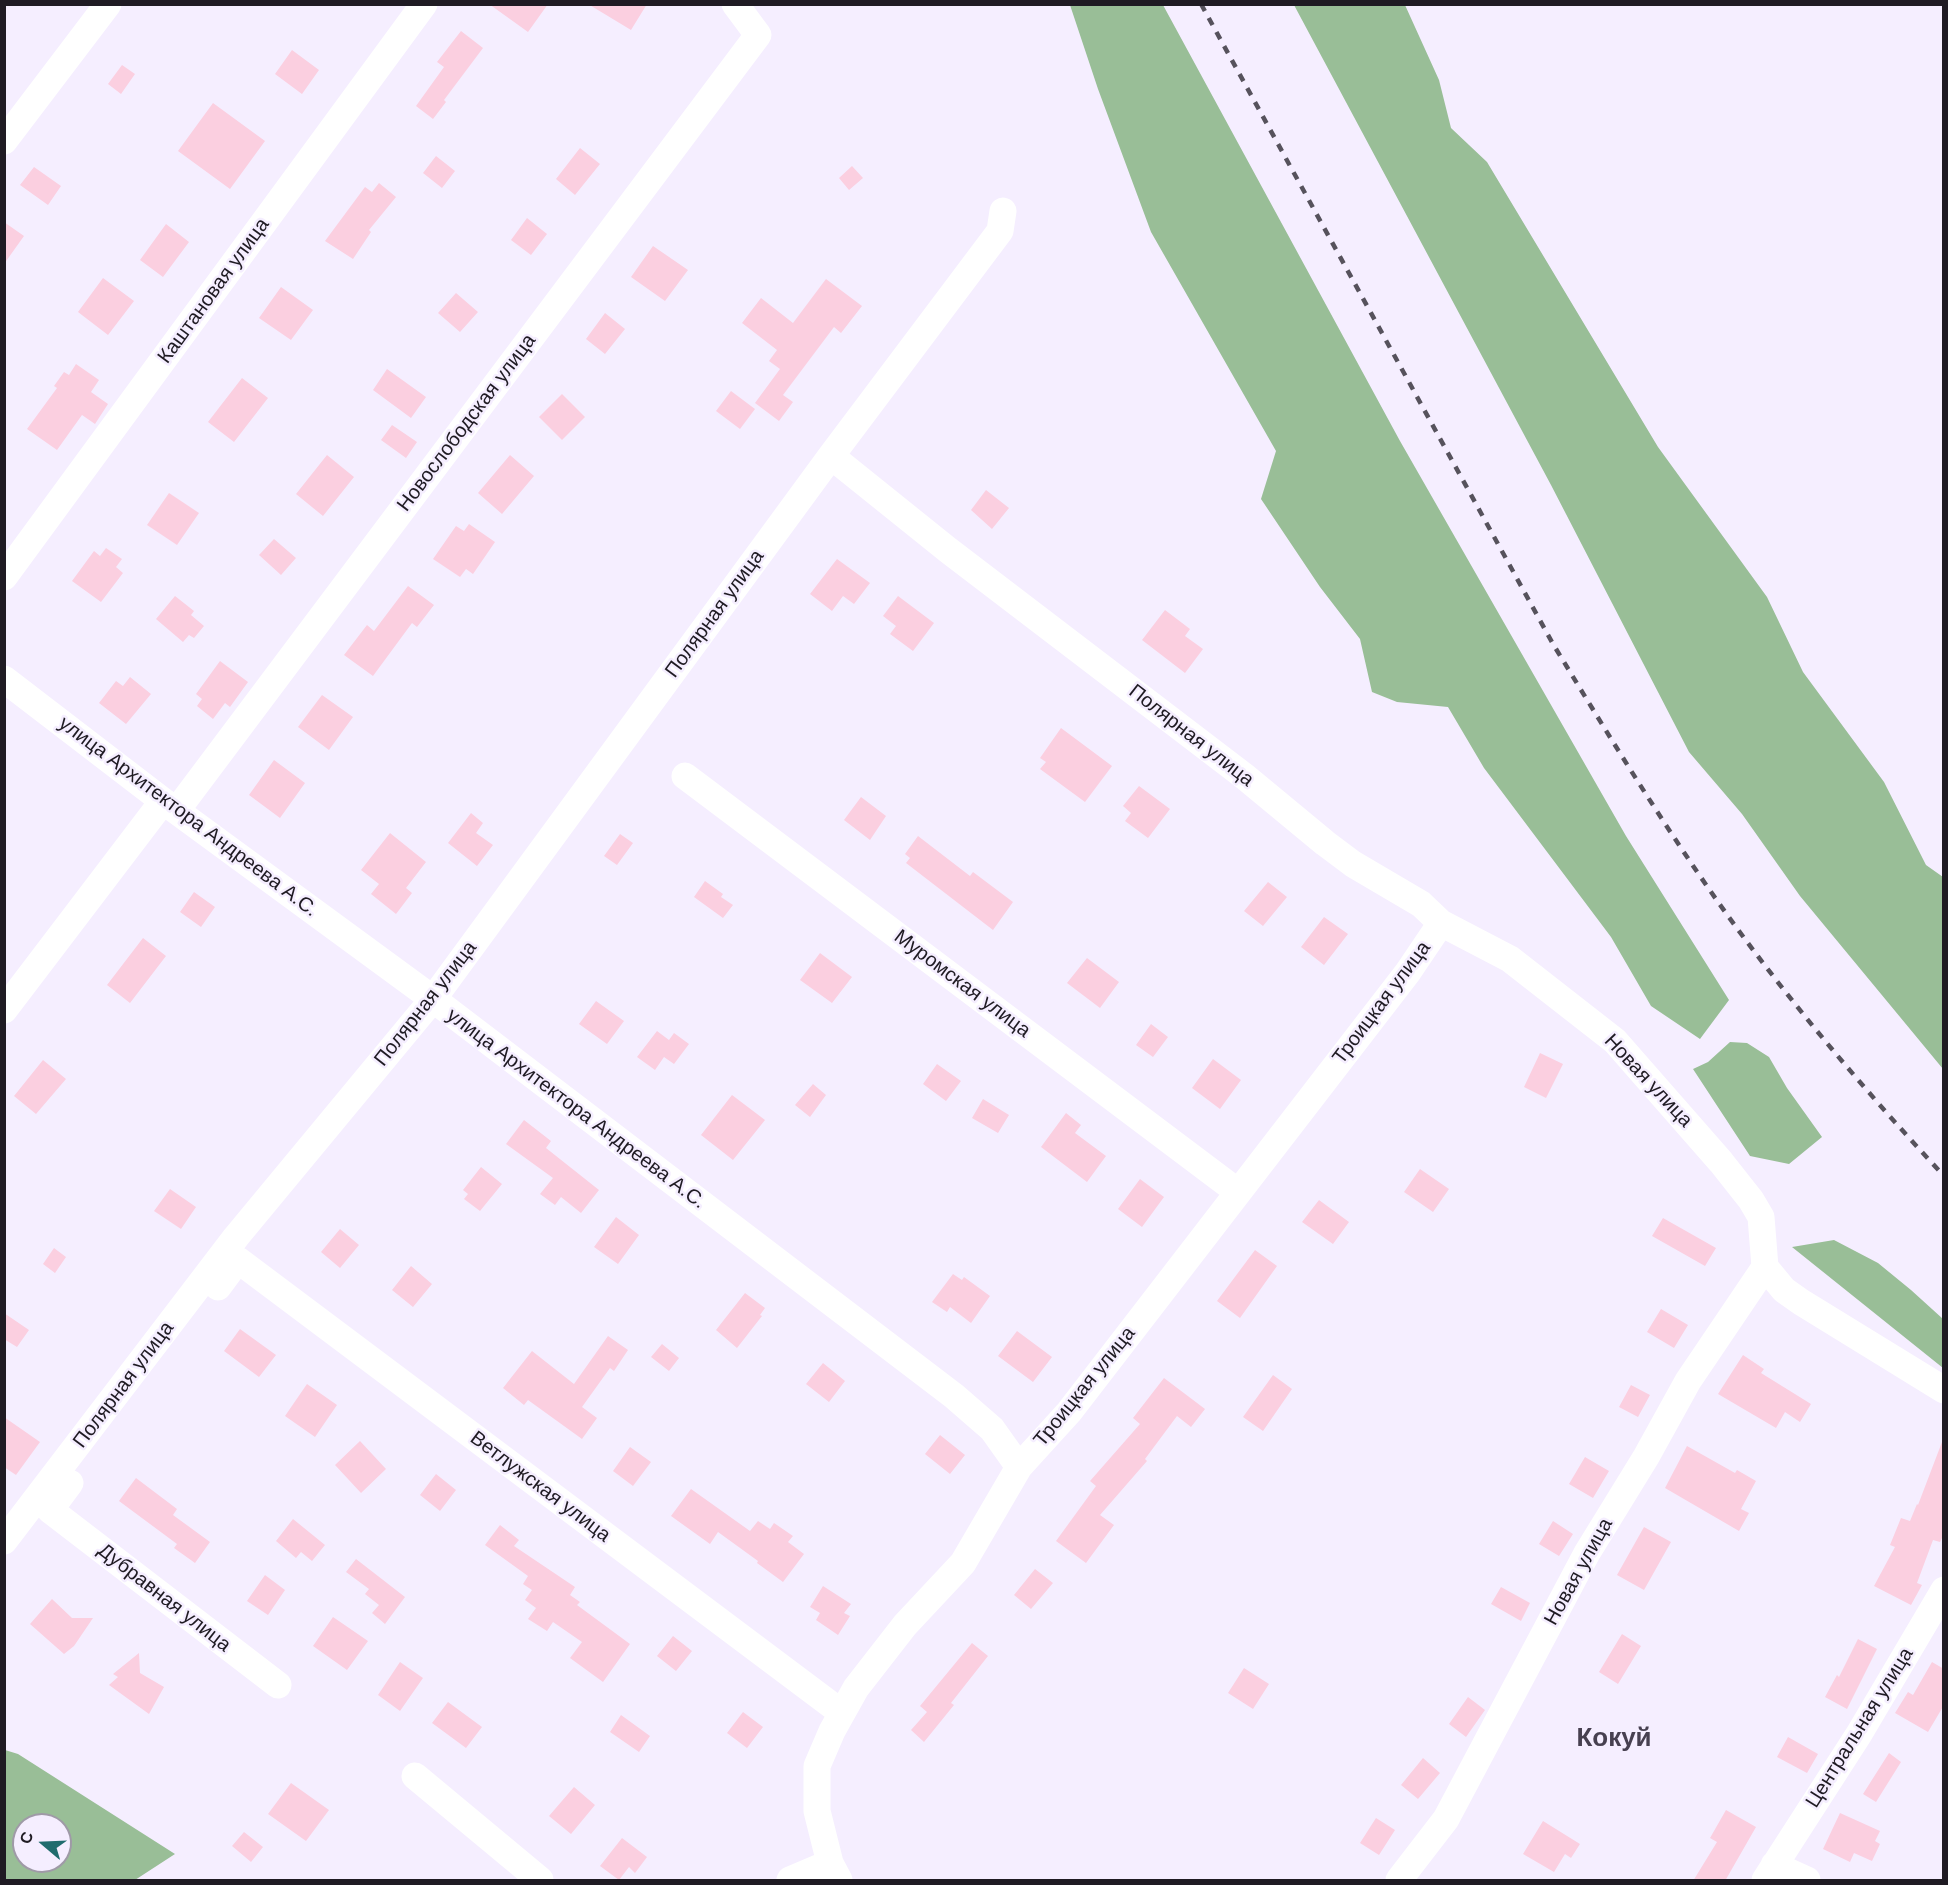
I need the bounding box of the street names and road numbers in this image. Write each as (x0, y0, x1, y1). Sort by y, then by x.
street label: Каштановая улица (153, 214, 275, 368)
street label: Новослободская улица (393, 330, 541, 516)
street label: Полярная улица (661, 545, 769, 683)
street label: Полярная улица (1124, 680, 1258, 792)
street label: улица Архитектора Андреева А.С. (54, 712, 322, 922)
street label: Муромская улица (889, 925, 1035, 1043)
street label: Полярная улица (370, 937, 482, 1071)
street label: Троицкая улица (1328, 937, 1436, 1069)
street label: улица Архитектора Андреева А.С. (442, 1004, 710, 1214)
street label: Новая улица (1599, 1029, 1697, 1133)
street label: Полярная улица (69, 1317, 179, 1453)
street label: Троицкая улица (1029, 1322, 1141, 1452)
street label: Ветлужская улица (465, 1426, 615, 1548)
street label: Новая улица (1540, 1514, 1618, 1630)
street label: Дубравная улица (93, 1539, 235, 1657)
street label: Центральная улица (1801, 1644, 1919, 1812)

